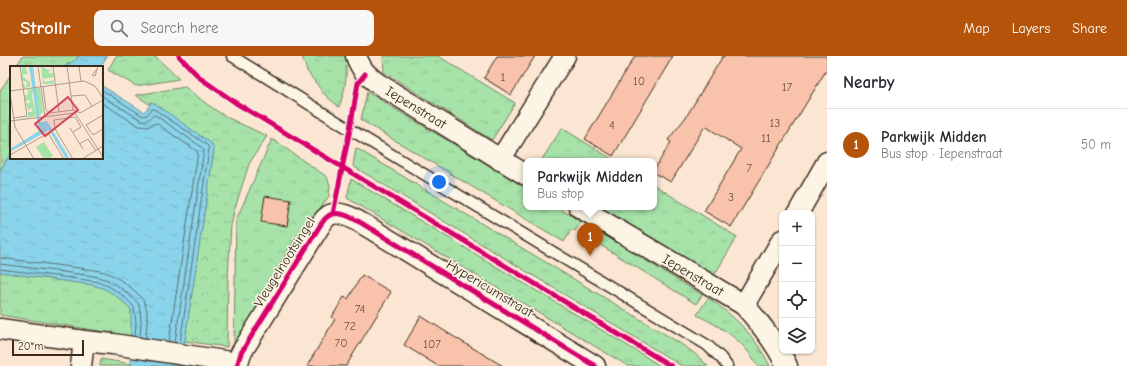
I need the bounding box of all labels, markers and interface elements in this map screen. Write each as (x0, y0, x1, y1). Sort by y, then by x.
search box (94, 10, 374, 46)
text: Strollr (20, 17, 70, 39)
icon: search (108, 17, 130, 39)
text: Search here (140, 19, 219, 37)
text: Map (963, 20, 990, 37)
text: Layers (1012, 20, 1050, 37)
text: Share (1072, 20, 1107, 37)
inset map (10, 66, 103, 159)
house number: 1 (501, 70, 506, 84)
text: Nearby (843, 73, 894, 92)
house number: 10 (633, 74, 645, 88)
house number: 17 (782, 80, 793, 94)
street label: Iepenstraat (383, 83, 450, 133)
house number: 13 (770, 116, 780, 130)
house number: 4 (609, 118, 615, 132)
text: Parkwijk Midden (881, 128, 987, 146)
house number: 11 (761, 131, 771, 145)
text: 1 (853, 137, 859, 152)
text: 50 m (1081, 137, 1111, 152)
text: Bus stop · Iepenstraat (881, 146, 1002, 161)
popup (523, 158, 657, 210)
house number: 7 (746, 161, 752, 175)
text: Parkwijk Midden (537, 168, 643, 186)
your location (429, 172, 449, 192)
text: Bus stop (537, 186, 584, 201)
house number: 3 (728, 190, 734, 204)
map controls (779, 210, 815, 354)
button: + (779, 210, 815, 246)
street label: Vleugelnootsingel (250, 214, 319, 310)
pin: 1 (577, 223, 603, 256)
button: − (779, 246, 815, 282)
street label: Iepenstraat (659, 251, 728, 301)
street label: Hypericumstraat (443, 256, 537, 322)
button: locate (779, 282, 815, 318)
house number: 74 (355, 302, 365, 316)
button: layers (779, 318, 815, 354)
house number: 72 (344, 319, 356, 333)
house number: 70 (335, 336, 347, 350)
house number: 107 (423, 337, 441, 351)
scale bar (12, 338, 84, 357)
text: 20 m (18, 340, 43, 353)

